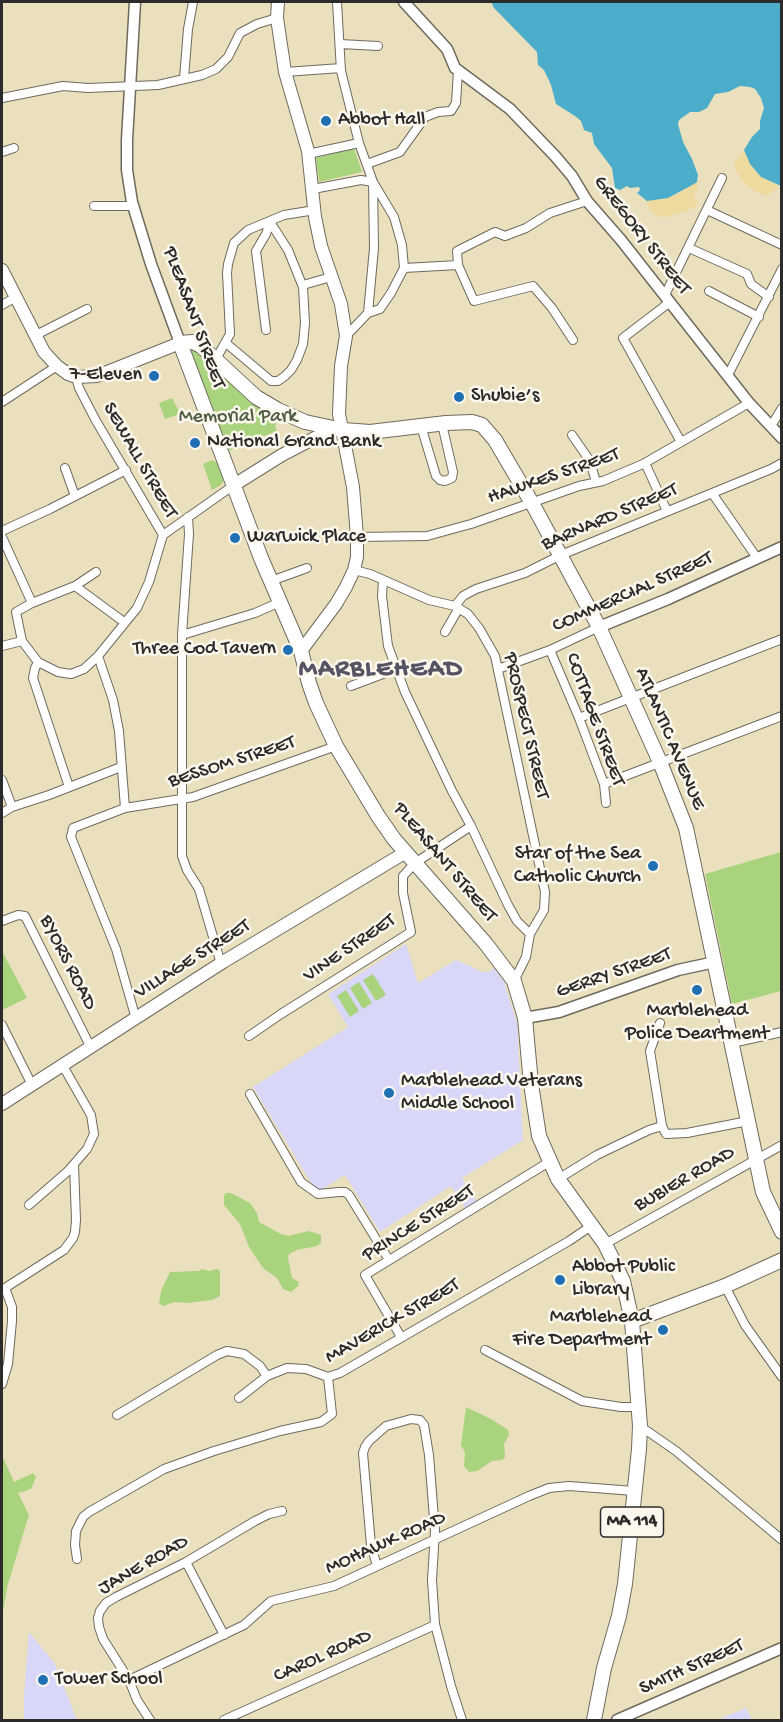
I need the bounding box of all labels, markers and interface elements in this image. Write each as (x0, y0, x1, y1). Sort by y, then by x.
place label: Abbot Hall (338, 109, 426, 133)
marker: Abbot Hall (319, 114, 333, 128)
street label: GREGORY STREET (587, 172, 695, 300)
street label: PLEASANT STREET (156, 244, 230, 392)
place label: 7-Eleven (69, 364, 142, 388)
marker: 7-Eleven (147, 369, 161, 383)
place label: Shubie’s (471, 385, 539, 409)
marker: Shubie’s (452, 390, 466, 404)
street label: SEWALL STREET (96, 399, 182, 523)
park label: Memorial Park (179, 406, 297, 430)
place label: National Grand Bank (207, 431, 380, 455)
marker: National Grand Bank (188, 436, 202, 450)
street label: HAWKES STREET (485, 443, 623, 511)
street label: BARNARD STREET (538, 478, 682, 558)
place label: Warwick Place (247, 526, 366, 550)
marker: Warwick Place (228, 531, 242, 545)
street label: COMMERCIAL STREET (549, 547, 717, 639)
place label: Three Cod Tavern (133, 638, 276, 662)
marker: Three Cod Tavern (281, 643, 295, 657)
street label: PROSPECT STREET (496, 650, 554, 802)
street label: COTTAGE STREET (559, 650, 629, 790)
district label: MARBLEHEAD (299, 655, 463, 687)
street label: ATLANTIC AVENUE (628, 664, 710, 814)
street label: BESSOM STREET (166, 731, 298, 795)
street label: PLEASANT STREET (387, 798, 501, 928)
place label: Star of the Sea Catholic Church (514, 843, 641, 890)
marker: Star of the Sea Catholic Church (646, 859, 660, 873)
street label: VINE STREET (299, 909, 401, 989)
street label: BYORS ROAD (33, 911, 101, 1015)
street label: VILLAGE STREET (131, 915, 255, 1005)
street label: GERRY STREET (553, 943, 675, 1005)
marker: Marblehead Police Deartment (690, 983, 704, 997)
place label: Marblehead Police Deartment (625, 1000, 769, 1047)
place label: Marblehead Veterans Middle School (401, 1070, 582, 1117)
marker: Marblehead Veterans Middle School (382, 1086, 396, 1100)
street label: BUBIER ROAD (631, 1142, 739, 1218)
street label: PRINCE STREET (359, 1180, 479, 1268)
place label: Abbot Public Library (572, 1256, 675, 1303)
marker: Abbot Public Library (553, 1273, 567, 1287)
street label: MAVERICK STREET (322, 1274, 464, 1370)
place label: Marblehead Fire Department (513, 1306, 651, 1353)
marker: Marblehead Fire Department (656, 1323, 670, 1337)
street label: MOHAWK ROAD (322, 1507, 450, 1581)
road number: MA 114 (600, 1507, 664, 1537)
street label: JANE ROAD (95, 1531, 193, 1601)
street label: CAROL ROAD (270, 1625, 376, 1689)
street label: SMITH STREET (636, 1634, 748, 1702)
place label: Tower School (55, 1668, 163, 1692)
marker: Tower School (36, 1673, 50, 1687)

